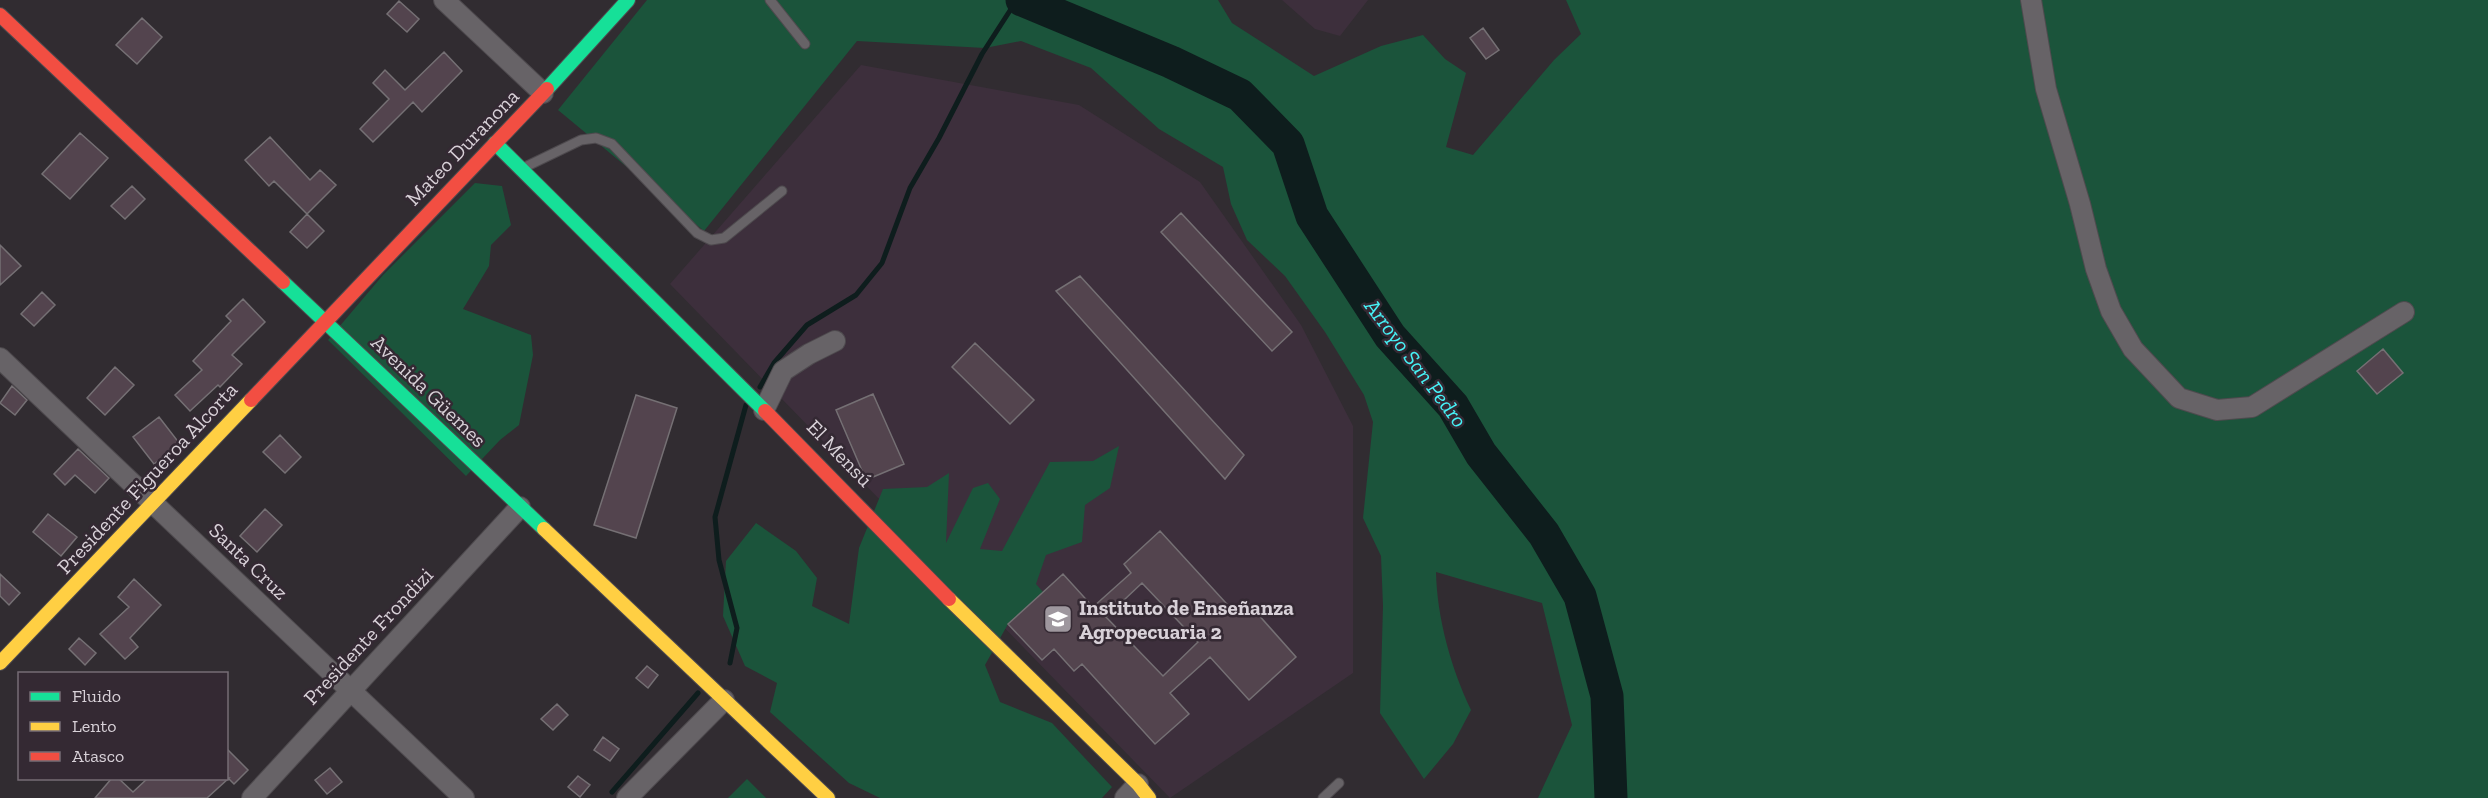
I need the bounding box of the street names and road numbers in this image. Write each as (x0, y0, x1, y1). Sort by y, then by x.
street label: Mateo Duranona (400, 84, 524, 210)
street label: Avenida Güemes (366, 330, 492, 452)
street label: Presidente Figueroa Alcorta (52, 377, 242, 579)
street label: El Mensú (802, 414, 878, 492)
street label: Santa Cruz (204, 517, 294, 605)
street label: Presidente Frondizi (298, 562, 438, 710)

